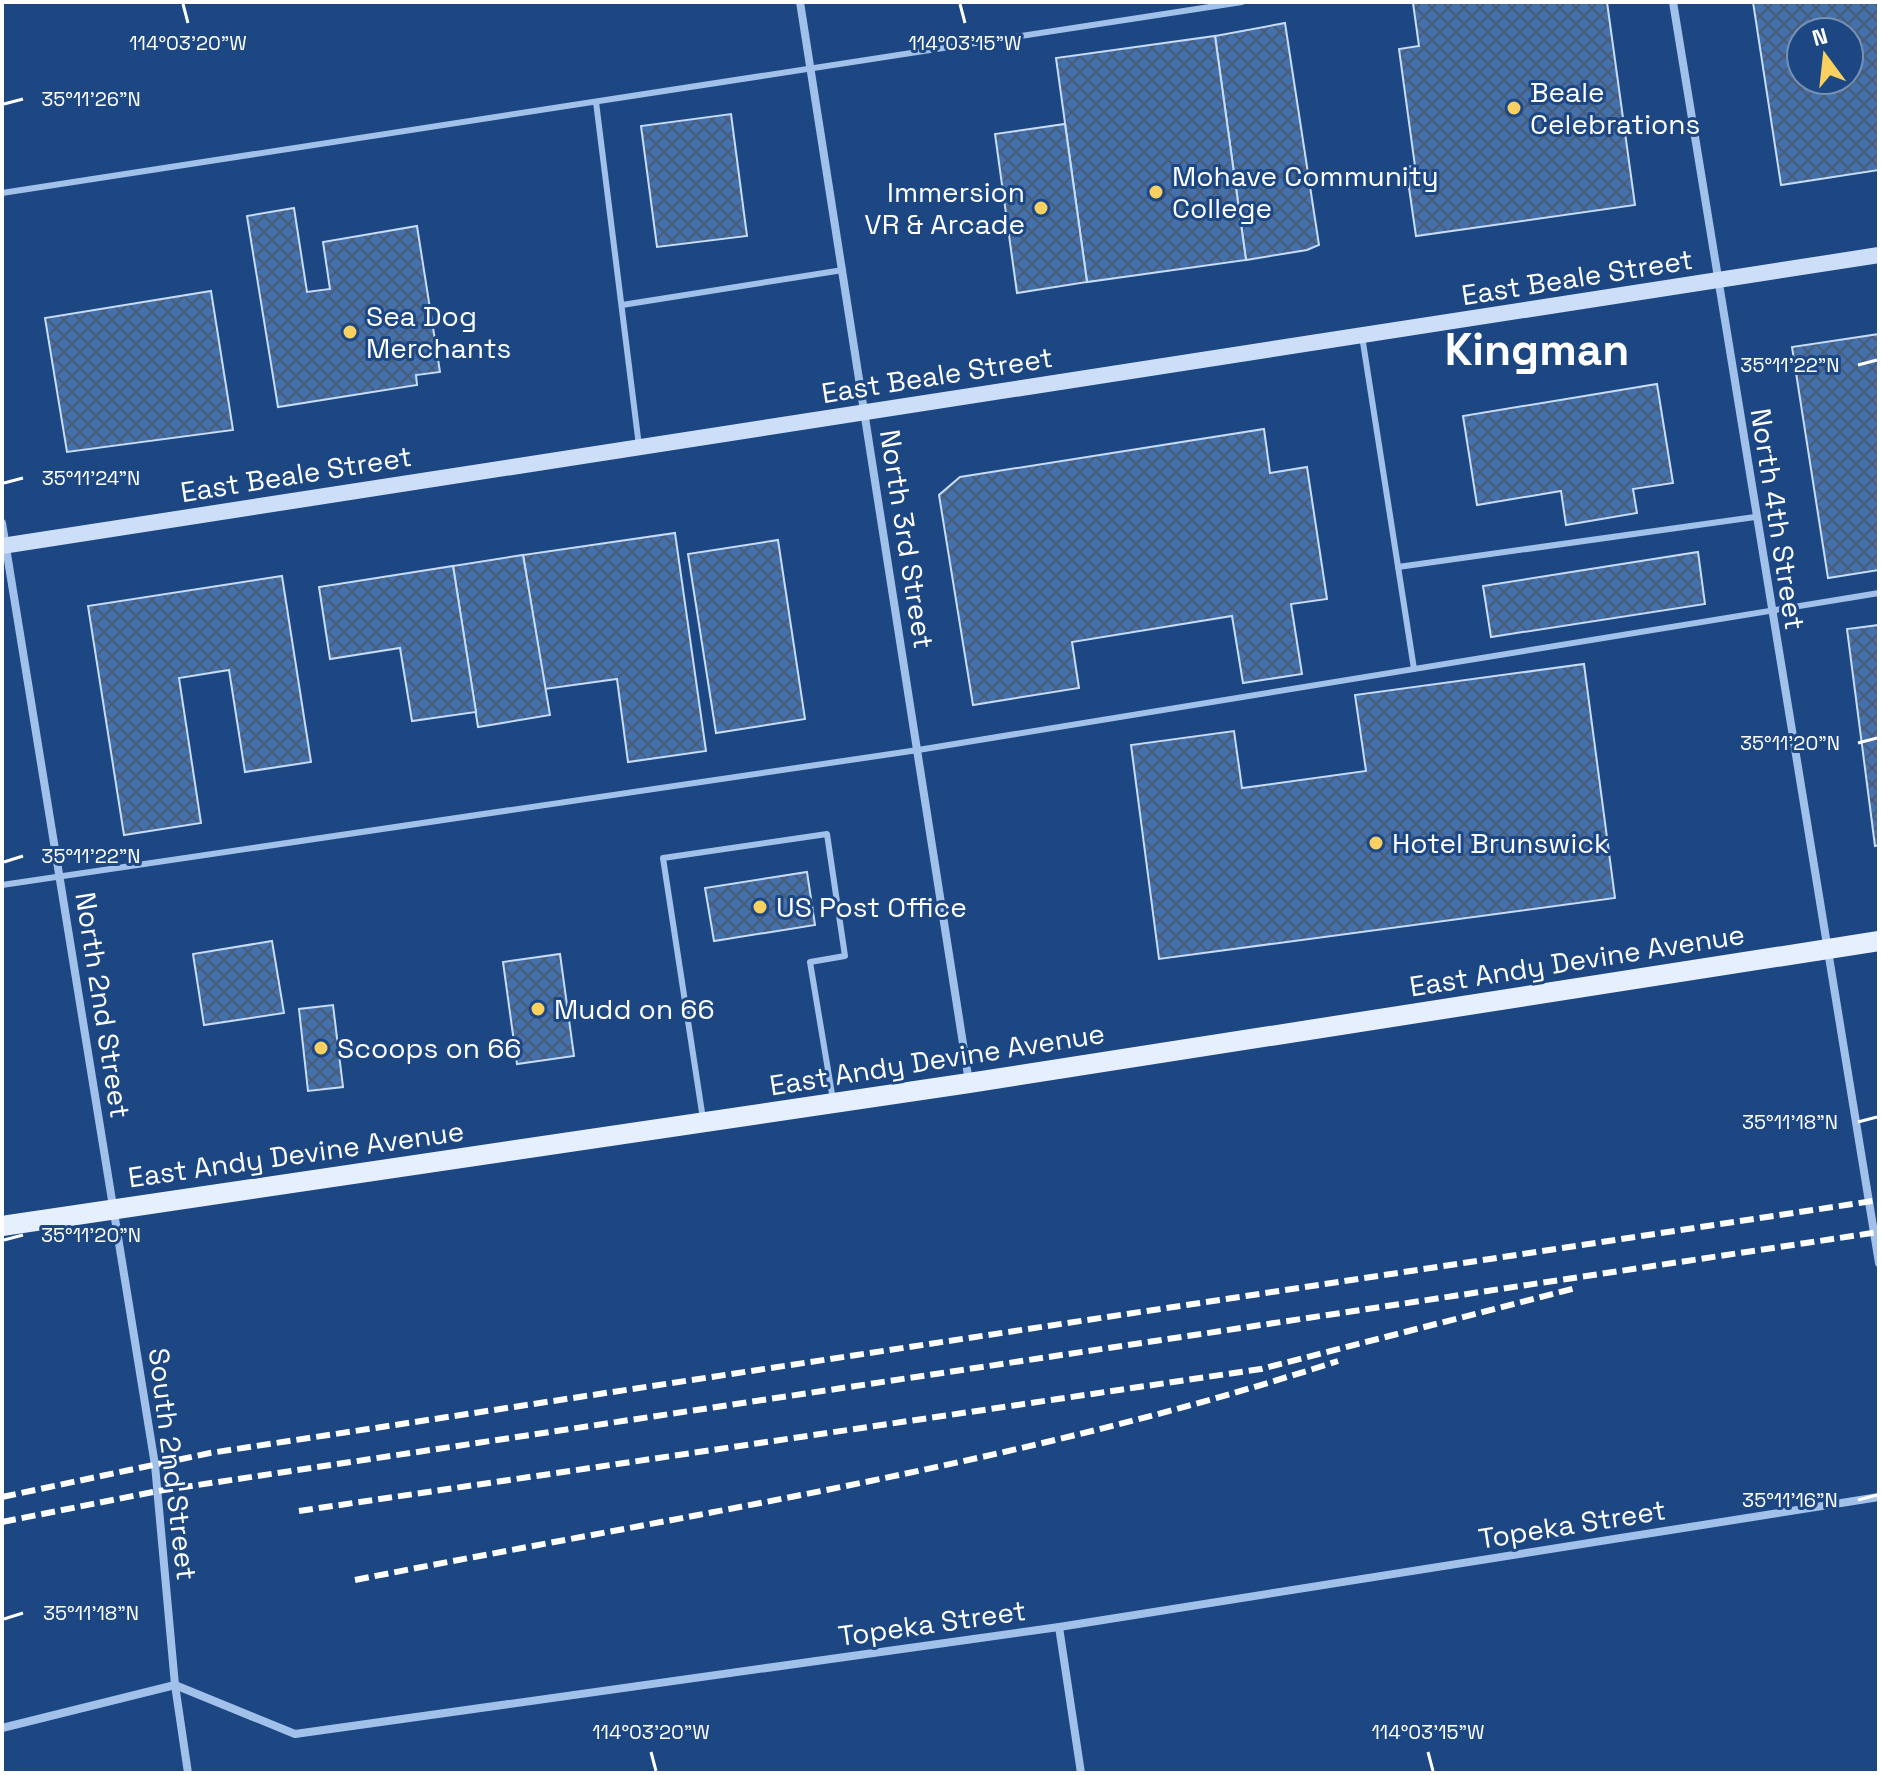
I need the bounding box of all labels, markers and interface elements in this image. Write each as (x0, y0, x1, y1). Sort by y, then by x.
north arrow (1785, 16, 1865, 96)
text: N (1809, 21, 1831, 52)
text: 114°03'20"W (129, 30, 247, 56)
text: 114°03'15"W (908, 30, 1022, 56)
place label: Beale Celebrations (1530, 74, 1700, 142)
text: 35°11'26"N (41, 86, 141, 112)
marker: Beale Celebrations (1505, 99, 1523, 117)
place label: Mohave Community College (1172, 158, 1439, 226)
place label: Immersion VR & Arcade (864, 174, 1025, 242)
marker: Mohave Community College (1147, 183, 1165, 201)
marker: Immersion VR & Arcade (1032, 199, 1050, 217)
street label: East Beale Street (1459, 241, 1695, 313)
place label: Sea Dog Merchants (366, 298, 511, 366)
district label: Kingman (1445, 322, 1629, 378)
marker: Sea Dog Merchants (341, 323, 359, 341)
street label: East Beale Street (819, 339, 1055, 411)
text: 35°11'22"N (1740, 352, 1840, 378)
street label: North 4th Street (1743, 406, 1813, 632)
street label: North 3rd Street (872, 427, 942, 651)
street label: East Beale Street (178, 438, 414, 510)
text: 35°11'24"N (42, 465, 140, 491)
text: 35°11'20"N (1740, 730, 1840, 756)
place label: Hotel Brunswick (1392, 825, 1609, 861)
marker: Hotel Brunswick (1367, 834, 1385, 852)
text: 35°11'22"N (41, 843, 141, 869)
street label: North 2nd Street (67, 889, 139, 1121)
place label: US Post Office (776, 889, 967, 925)
marker: US Post Office (751, 898, 769, 916)
street label: East Andy Devine Avenue (1407, 916, 1747, 1004)
place label: Mudd on 66 (554, 991, 715, 1027)
marker: Mudd on 66 (529, 1000, 547, 1018)
street label: East Andy Devine Avenue (767, 1015, 1107, 1103)
place label: Scoops on 66 (337, 1030, 521, 1066)
marker: Scoops on 66 (312, 1039, 330, 1057)
text: 35°11'18"N (1742, 1109, 1838, 1135)
street label: East Andy Devine Avenue (126, 1113, 466, 1195)
text: 35°11'20"N (41, 1222, 141, 1248)
street label: South 2nd Street (141, 1346, 205, 1582)
text: 35°11'16"N (1742, 1487, 1838, 1513)
street label: Topeka Street (1476, 1491, 1668, 1557)
street label: Topeka Street (836, 1592, 1028, 1654)
text: 35°11'18"N (43, 1600, 139, 1626)
text: 114°03'20"W (592, 1719, 710, 1745)
text: 114°03'15"W (1371, 1719, 1485, 1745)

